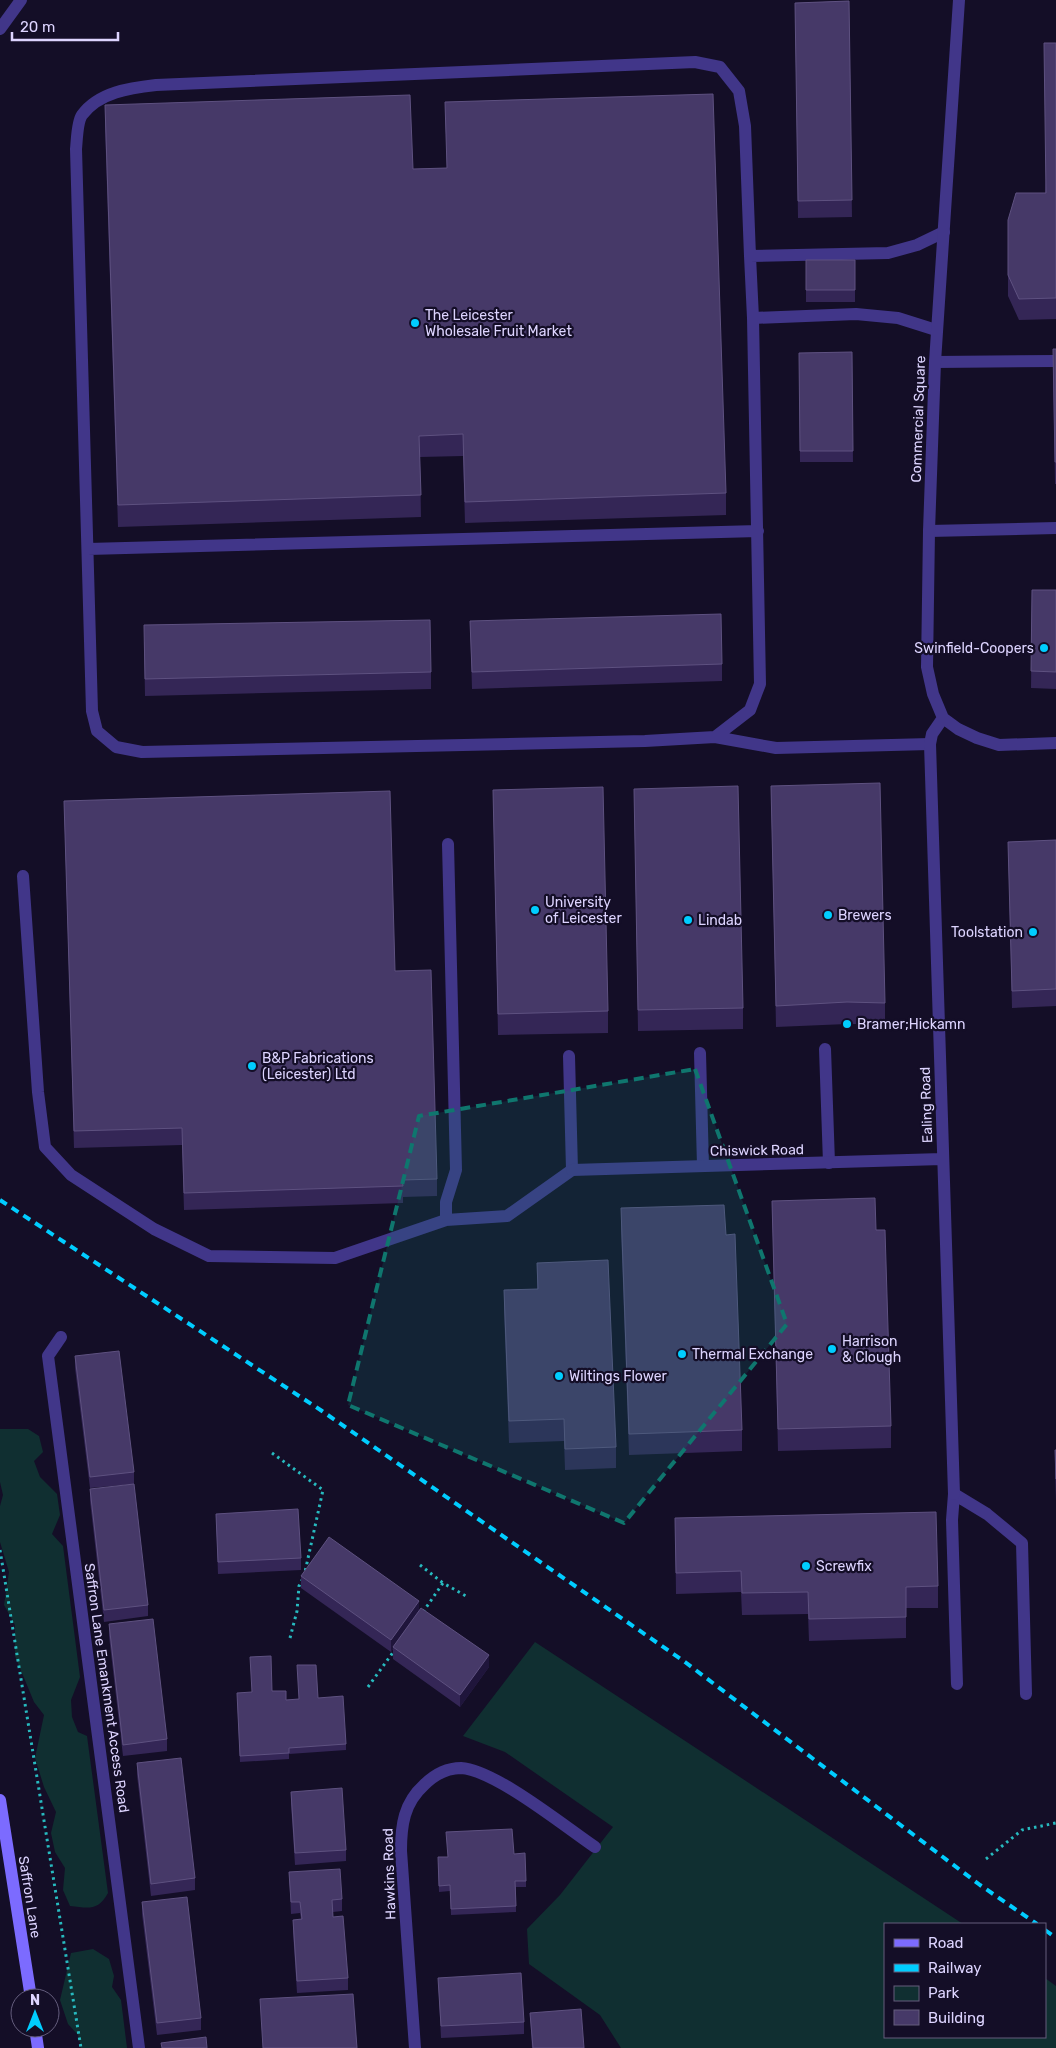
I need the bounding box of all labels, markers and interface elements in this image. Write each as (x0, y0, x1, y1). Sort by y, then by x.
scale bar (12, 10, 119, 42)
text: 20 m (20, 18, 55, 36)
place label: The Leicester Wholesale Fruit Market (425, 307, 572, 340)
marker: The Leicester Wholesale Fruit Market (409, 317, 421, 329)
street label: Commercial Square (908, 355, 929, 483)
place label: Swinfield-Coopers (914, 640, 1034, 657)
marker: Swinfield-Coopers (1038, 642, 1050, 654)
place label: University of Leicester (545, 894, 622, 927)
marker: University of Leicester (529, 904, 541, 916)
place label: Brewers (838, 907, 892, 924)
marker: Brewers (822, 909, 834, 921)
place label: Lindab (698, 912, 742, 929)
marker: Lindab (682, 914, 694, 926)
place label: Toolstation (951, 924, 1023, 941)
marker: Toolstation (1027, 926, 1039, 938)
place label: Bramer;Hickamn (857, 1016, 966, 1033)
marker: Bramer;Hickamn (841, 1018, 853, 1030)
place label: B&P Fabrications (Leicester) Ltd (262, 1050, 374, 1083)
marker: B&P Fabrications (Leicester) Ltd (246, 1060, 258, 1072)
street label: Ealing Road (917, 1066, 936, 1143)
street label: Chiswick Road (710, 1141, 804, 1160)
place label: Harrison & Clough (842, 1333, 901, 1366)
marker: Harrison & Clough (826, 1343, 838, 1355)
place label: Thermal Exchange (692, 1346, 813, 1363)
marker: Thermal Exchange (676, 1348, 688, 1360)
place label: Wiltings Flower (569, 1368, 668, 1385)
marker: Wiltings Flower (553, 1370, 565, 1382)
place label: Screwfix (816, 1558, 872, 1575)
marker: Screwfix (800, 1560, 812, 1572)
street label: Saffron Lane Emankment Access Road (81, 1562, 132, 1814)
street label: Hawkins Road (379, 1828, 400, 1920)
street label: Saffron Lane (15, 1855, 44, 1940)
legend (884, 1923, 1046, 2038)
text: Road (928, 1934, 964, 1952)
text: Railway (928, 1959, 982, 1977)
text: Park (928, 1984, 959, 2002)
north arrow (10, 1988, 60, 2038)
text: N (30, 1992, 40, 2009)
text: Building (928, 2009, 985, 2027)

